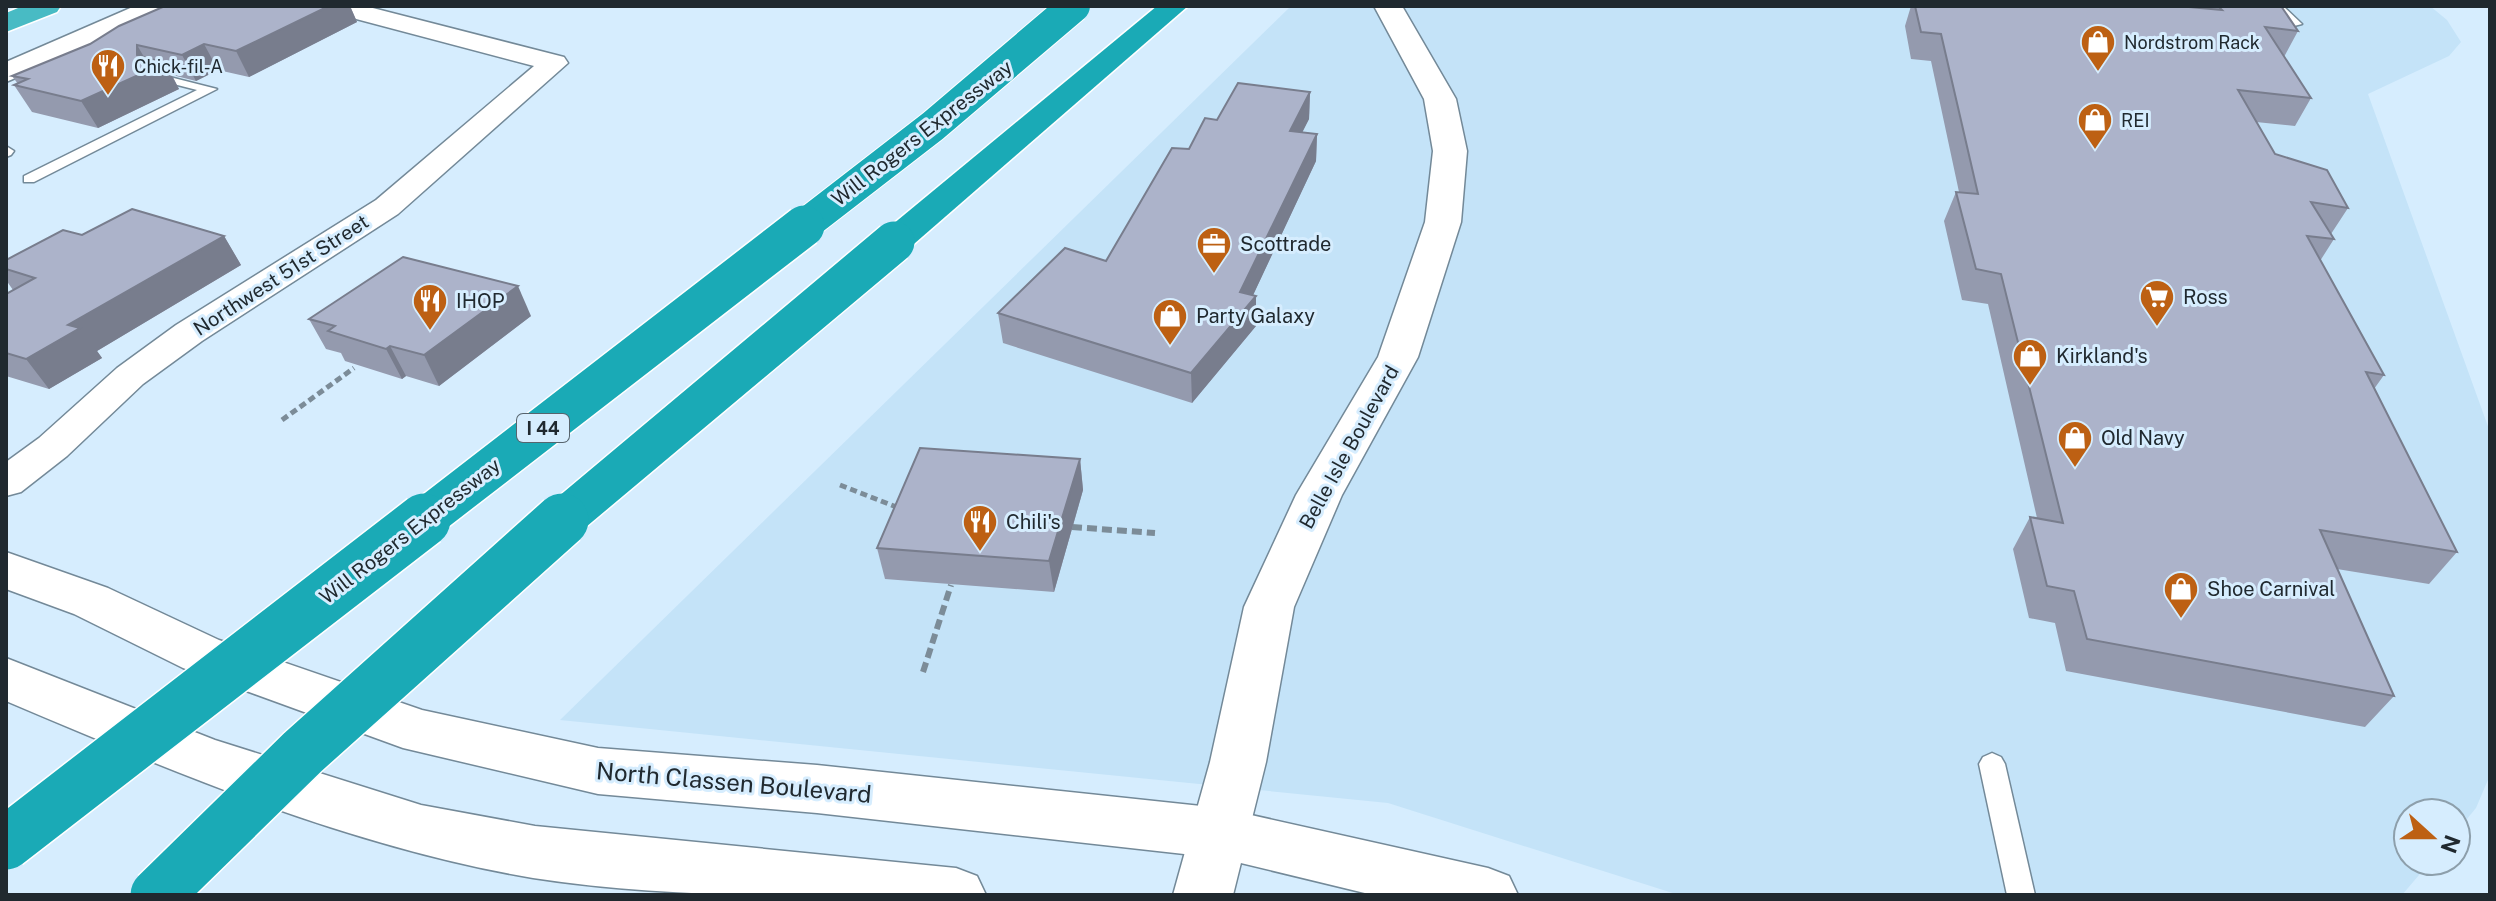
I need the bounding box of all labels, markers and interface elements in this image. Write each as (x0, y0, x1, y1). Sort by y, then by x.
shop icon: Nordstrom Rack (2079, 23, 2117, 73)
place label: Nordstrom Rack (2124, 32, 2260, 53)
restaurant icon: Chick-fil-A (89, 47, 127, 97)
street label: Will Rogers Expressway (827, 55, 1017, 211)
place label: Chick-fil-A (134, 56, 223, 77)
shop icon: REI (2076, 101, 2114, 151)
place label: REI (2121, 110, 2150, 131)
street label: Northwest 51st Street (189, 209, 373, 341)
office icon: Scottrade (1195, 225, 1233, 275)
place label: Scottrade (1240, 232, 1331, 256)
supermarket icon: Ross (2138, 278, 2176, 328)
restaurant icon: IHOP (411, 282, 449, 332)
place label: Ross (2183, 285, 2228, 309)
place label: IHOP (456, 289, 505, 313)
shop icon: Party Galaxy (1151, 297, 1189, 347)
place label: Party Galaxy (1196, 304, 1315, 328)
shop icon: Kirkland's (2011, 337, 2049, 387)
place label: Kirkland's (2056, 344, 2148, 368)
street label: Belle Isle Boulevard (1294, 361, 1404, 533)
road number: I 44 (517, 414, 569, 442)
shop icon: Old Navy (2056, 419, 2094, 469)
place label: Old Navy (2101, 426, 2185, 450)
street label: Will Rogers Expressway (315, 453, 505, 609)
restaurant icon: Chili's (961, 503, 999, 553)
place label: Chili's (1006, 510, 1061, 534)
shop icon: Shoe Carnival (2162, 570, 2200, 620)
place label: Shoe Carnival (2207, 577, 2335, 601)
street label: North Classen Boulevard (595, 756, 873, 808)
north arrow (2392, 797, 2472, 877)
text: N (2435, 831, 2466, 857)

